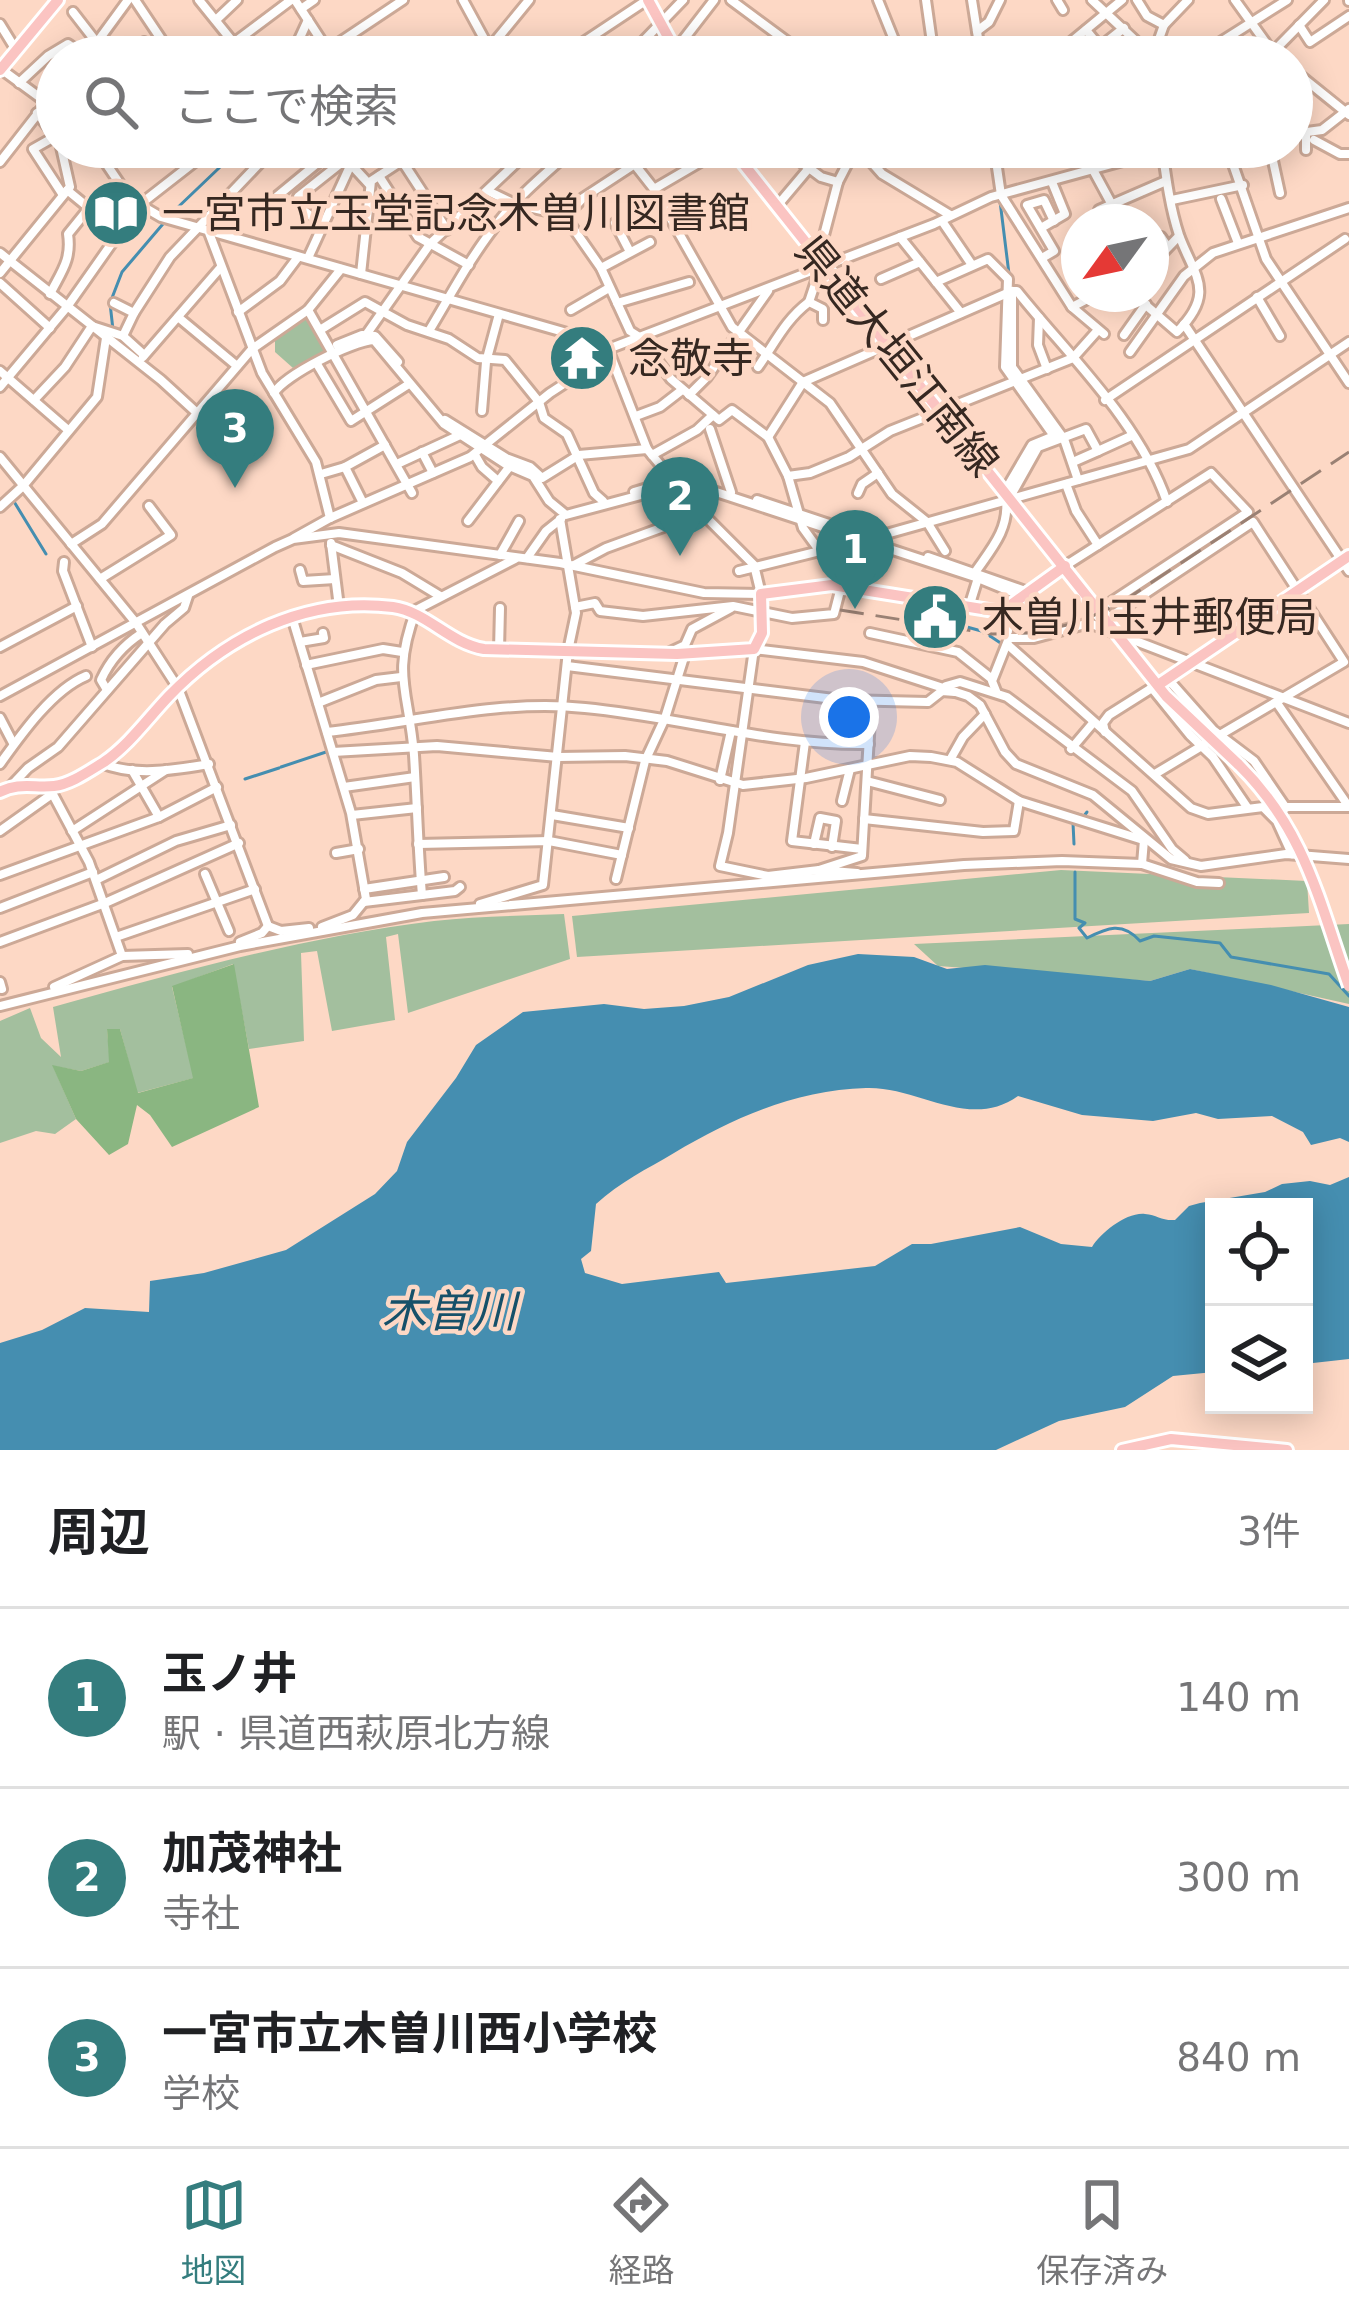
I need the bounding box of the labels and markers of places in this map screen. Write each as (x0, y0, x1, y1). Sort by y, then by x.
library icon: 一宮市立玉堂記念木曽川図書館 (81, 178, 151, 248)
place label: 一宮市立玉堂記念木曽川図書館 (162, 189, 750, 238)
temple icon: 念敬寺 (547, 323, 617, 393)
place label: 念敬寺 (628, 334, 754, 383)
pin: 3 (196, 389, 274, 488)
pin: 2 (641, 457, 719, 556)
pin: 1 (816, 510, 894, 609)
public building icon: 木曽川玉井郵便局 (900, 582, 970, 652)
place label: 木曽川玉井郵便局 (982, 593, 1318, 642)

